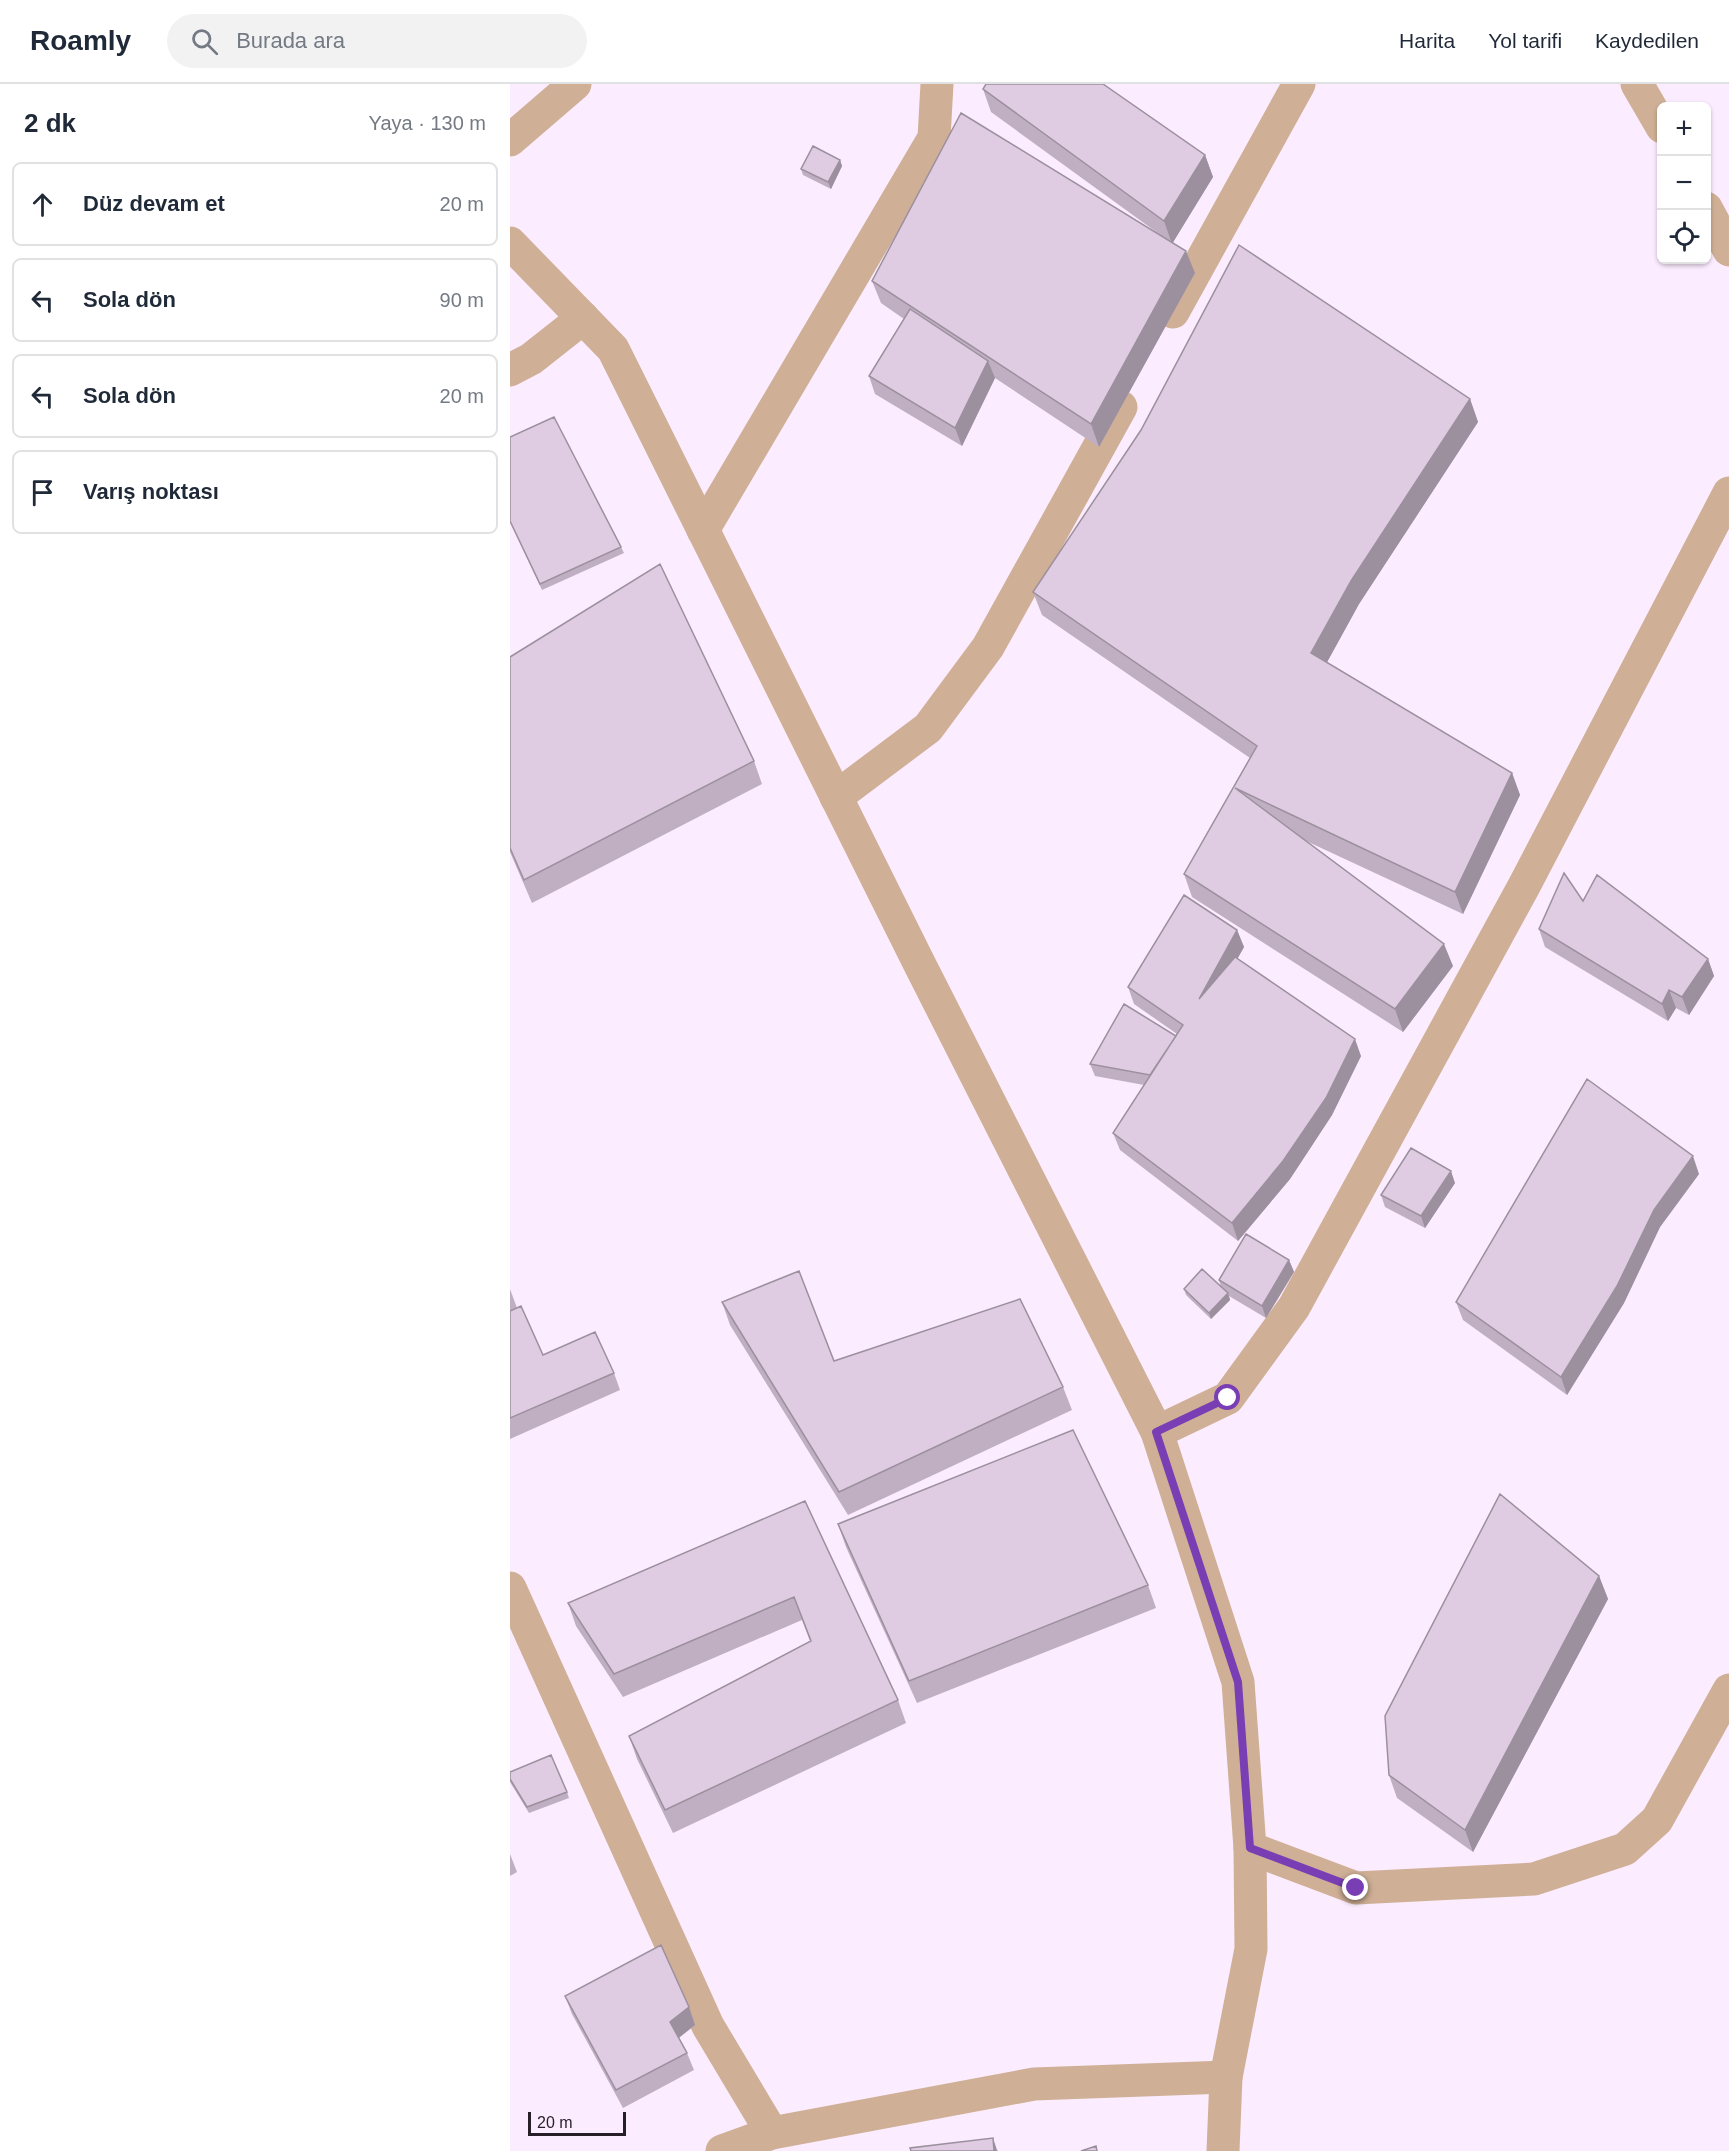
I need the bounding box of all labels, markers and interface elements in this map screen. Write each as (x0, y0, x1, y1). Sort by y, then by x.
search box (167, 14, 587, 68)
text: Roamly (30, 25, 131, 56)
icon: search (188, 25, 221, 58)
text: Burada ara (236, 28, 345, 53)
text: Harita (1399, 29, 1455, 52)
text: Yol tarifi (1488, 29, 1562, 52)
text: Kaydedilen (1595, 29, 1699, 52)
map controls (1657, 102, 1711, 264)
button: + (1657, 102, 1711, 156)
text: 2 dk (24, 108, 76, 138)
text: Yaya · 130 m (369, 112, 486, 134)
button: − (1657, 156, 1711, 210)
icon: ahead (26, 188, 59, 221)
text: Düz devam et (83, 191, 225, 216)
text: 20 m (440, 193, 484, 215)
button: locate (1657, 210, 1711, 264)
icon: left (26, 284, 59, 317)
text: Sola dön (83, 287, 176, 312)
text: 90 m (440, 289, 484, 311)
icon: left (26, 380, 59, 413)
text: Sola dön (83, 383, 176, 408)
text: 20 m (440, 385, 484, 407)
icon: arrive (26, 476, 59, 509)
text: Varış noktası (83, 479, 219, 504)
route start (1214, 1384, 1240, 1410)
route end (1342, 1874, 1368, 1900)
scale bar (528, 2109, 626, 2136)
text: 20 m (537, 2114, 573, 2131)

